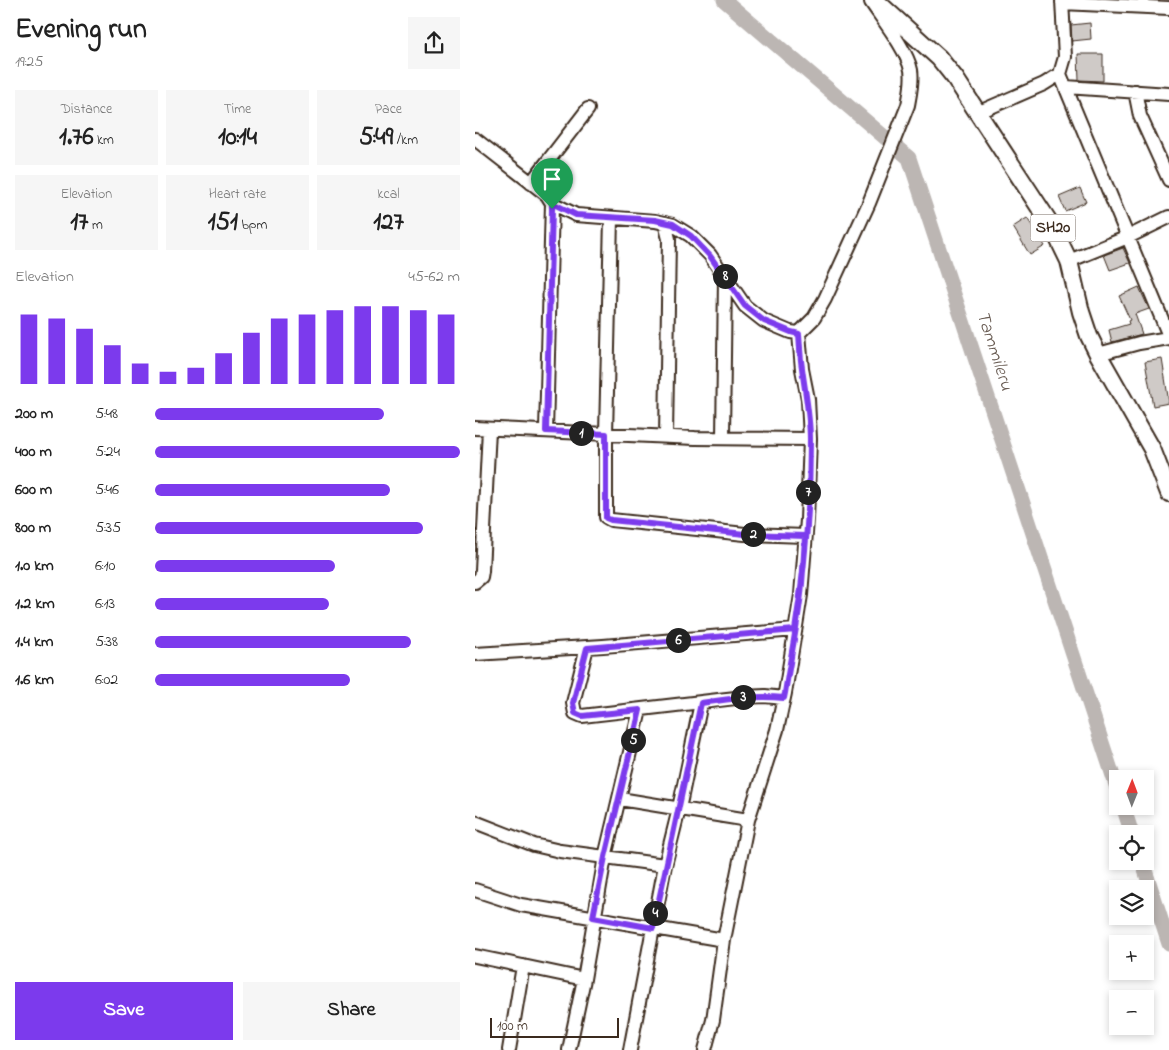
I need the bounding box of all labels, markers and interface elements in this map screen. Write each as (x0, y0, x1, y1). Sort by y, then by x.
text: Evening run (15, 10, 147, 51)
button: share (408, 17, 460, 69)
text: 19:25 (15, 50, 43, 74)
text: Distance (61, 99, 112, 120)
text: Time (224, 99, 251, 120)
text: Pace (375, 99, 402, 120)
text: 1.76 (59, 120, 93, 156)
text: 10:14 (218, 120, 257, 156)
text: 5:49 (359, 120, 393, 156)
text: km (93, 130, 114, 151)
text: /km (393, 130, 418, 151)
pin (531, 158, 573, 209)
icon: arrive (538, 165, 566, 193)
text: Elevation (61, 184, 112, 205)
text: Heart rate (209, 184, 266, 205)
text: kcal (377, 184, 400, 205)
text: 17 (70, 205, 88, 241)
text: 151 (208, 205, 238, 241)
text: 127 (373, 205, 404, 241)
road number: SH20 (1031, 214, 1075, 242)
text: m (88, 215, 103, 236)
text: bpm (238, 215, 267, 236)
pin: 8 (713, 264, 737, 288)
text: Elevation (15, 265, 74, 289)
text: 45–62 m (408, 265, 460, 289)
text: 8 (723, 266, 728, 287)
water label: Tammileru (968, 308, 1020, 395)
text: 200 m (15, 402, 53, 426)
text: 5:48 (95, 402, 118, 426)
pin: 1 (569, 420, 593, 446)
text: 1 (579, 423, 584, 444)
text: 400 m (15, 440, 52, 464)
text: 5:24 (95, 440, 120, 464)
text: 600 m (15, 478, 52, 502)
text: 5:46 (95, 478, 119, 502)
pin: 7 (795, 480, 821, 504)
text: 7 (806, 482, 811, 503)
text: 800 m (15, 516, 51, 540)
text: 5:35 (95, 516, 121, 540)
pin: 2 (741, 522, 765, 546)
text: 2 (750, 524, 757, 545)
text: 1.0 km (15, 554, 54, 578)
text: 6:10 (95, 554, 115, 578)
text: 1.2 km (15, 592, 55, 616)
text: 6:13 (95, 592, 115, 616)
pin: 6 (665, 628, 691, 652)
text: 1.4 km (15, 630, 53, 654)
text: 5:38 (95, 630, 118, 654)
text: 6 (675, 630, 682, 651)
text: 1.6 km (15, 668, 54, 692)
text: 6:02 (95, 668, 118, 692)
pin: 3 (731, 684, 755, 710)
text: 3 (741, 687, 746, 708)
pin: 5 (621, 728, 645, 752)
text: 5 (629, 730, 638, 751)
north arrow (1109, 770, 1154, 815)
map controls (1109, 770, 1154, 1035)
button: locate (1109, 825, 1154, 870)
button: layers (1109, 880, 1154, 925)
pin: 4 (643, 900, 667, 926)
text: 4 (653, 903, 658, 924)
button: + (1109, 935, 1154, 980)
button: Save (15, 982, 233, 1040)
button: Share (243, 982, 460, 1040)
button: − (1109, 990, 1154, 1035)
scale bar (490, 1015, 619, 1038)
text: 100 m (497, 1016, 528, 1037)

